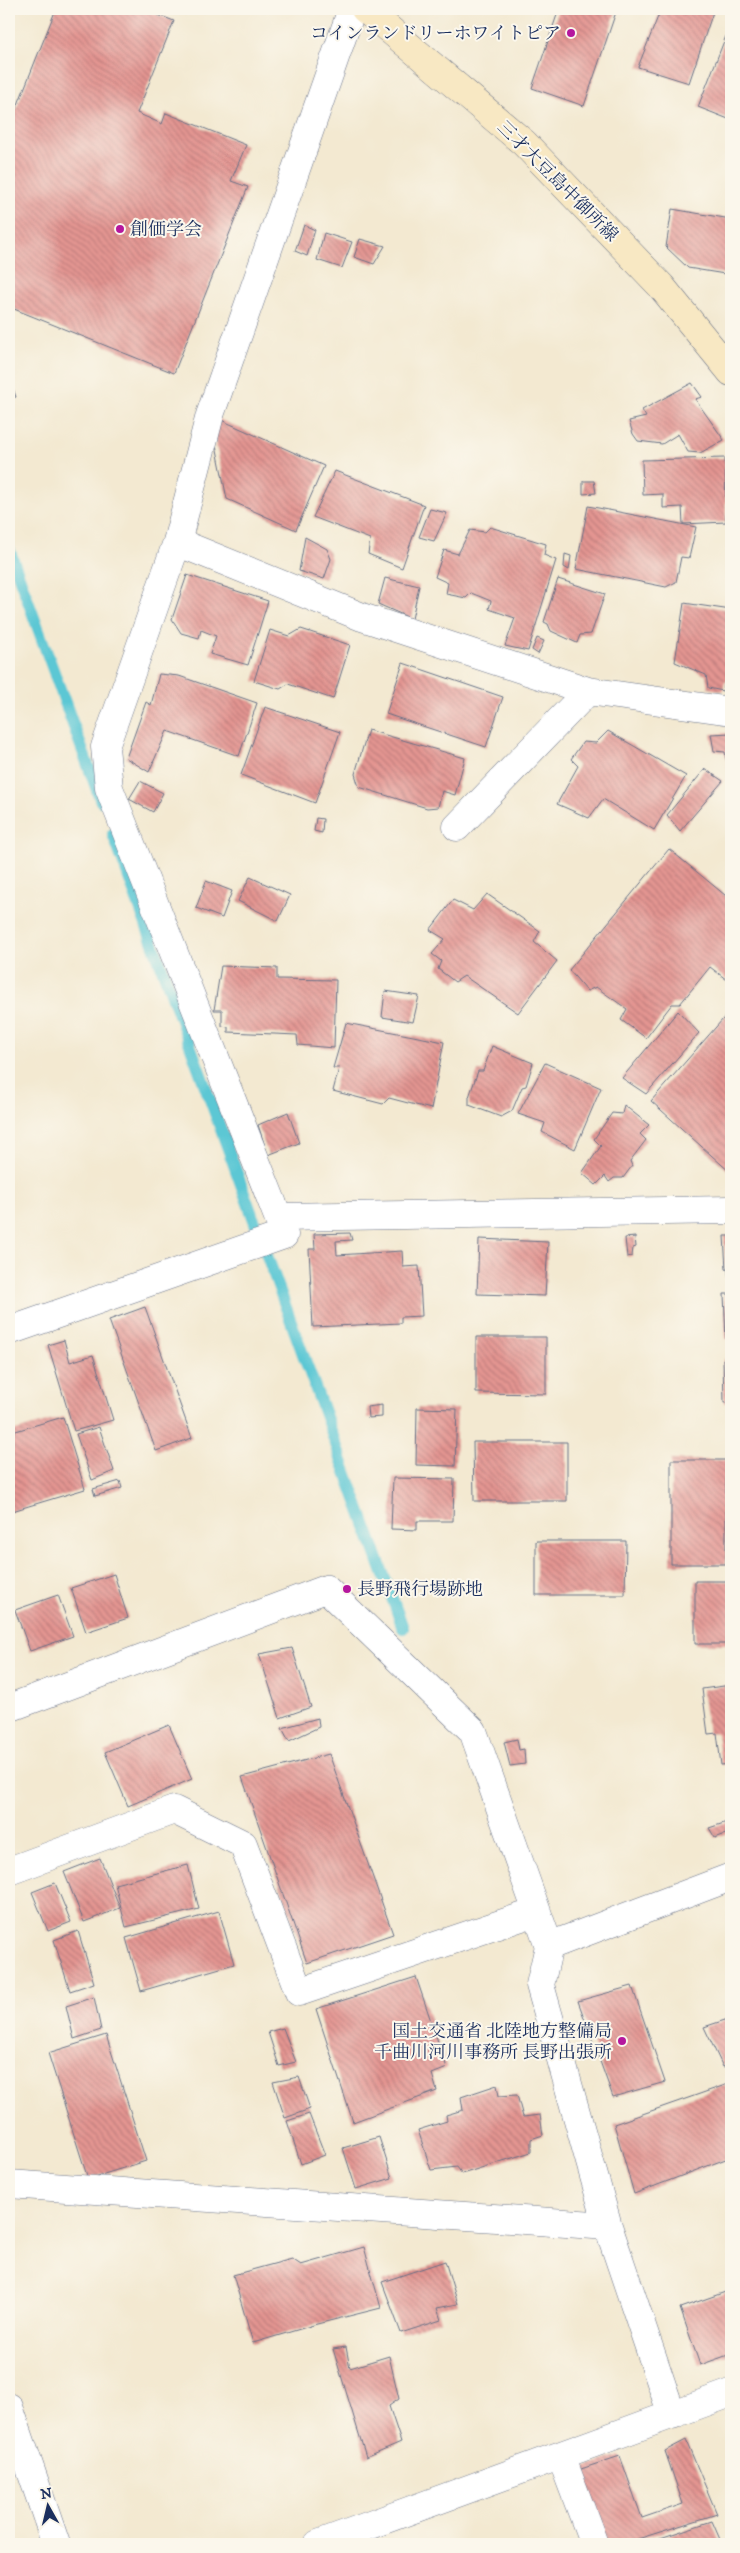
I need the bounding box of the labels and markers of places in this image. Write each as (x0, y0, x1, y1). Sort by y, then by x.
place label: コインランドリーホワイトピア (310, 23, 561, 45)
marker: コインランドリーホワイトピア (565, 27, 577, 39)
place label: 創価学会 (130, 219, 202, 241)
marker: 創価学会 (114, 223, 126, 235)
place label: 長野飛行場跡地 (357, 1579, 483, 1601)
marker: 長野飛行場跡地 (341, 1583, 353, 1595)
place label: 国土交通省 北陸地方整備局 千曲川河川事務所 長野出張所 (374, 2021, 612, 2064)
marker: 国土交通省 北陸地方整備局 千曲川河川事務所 長野出張所 (616, 2035, 628, 2047)

